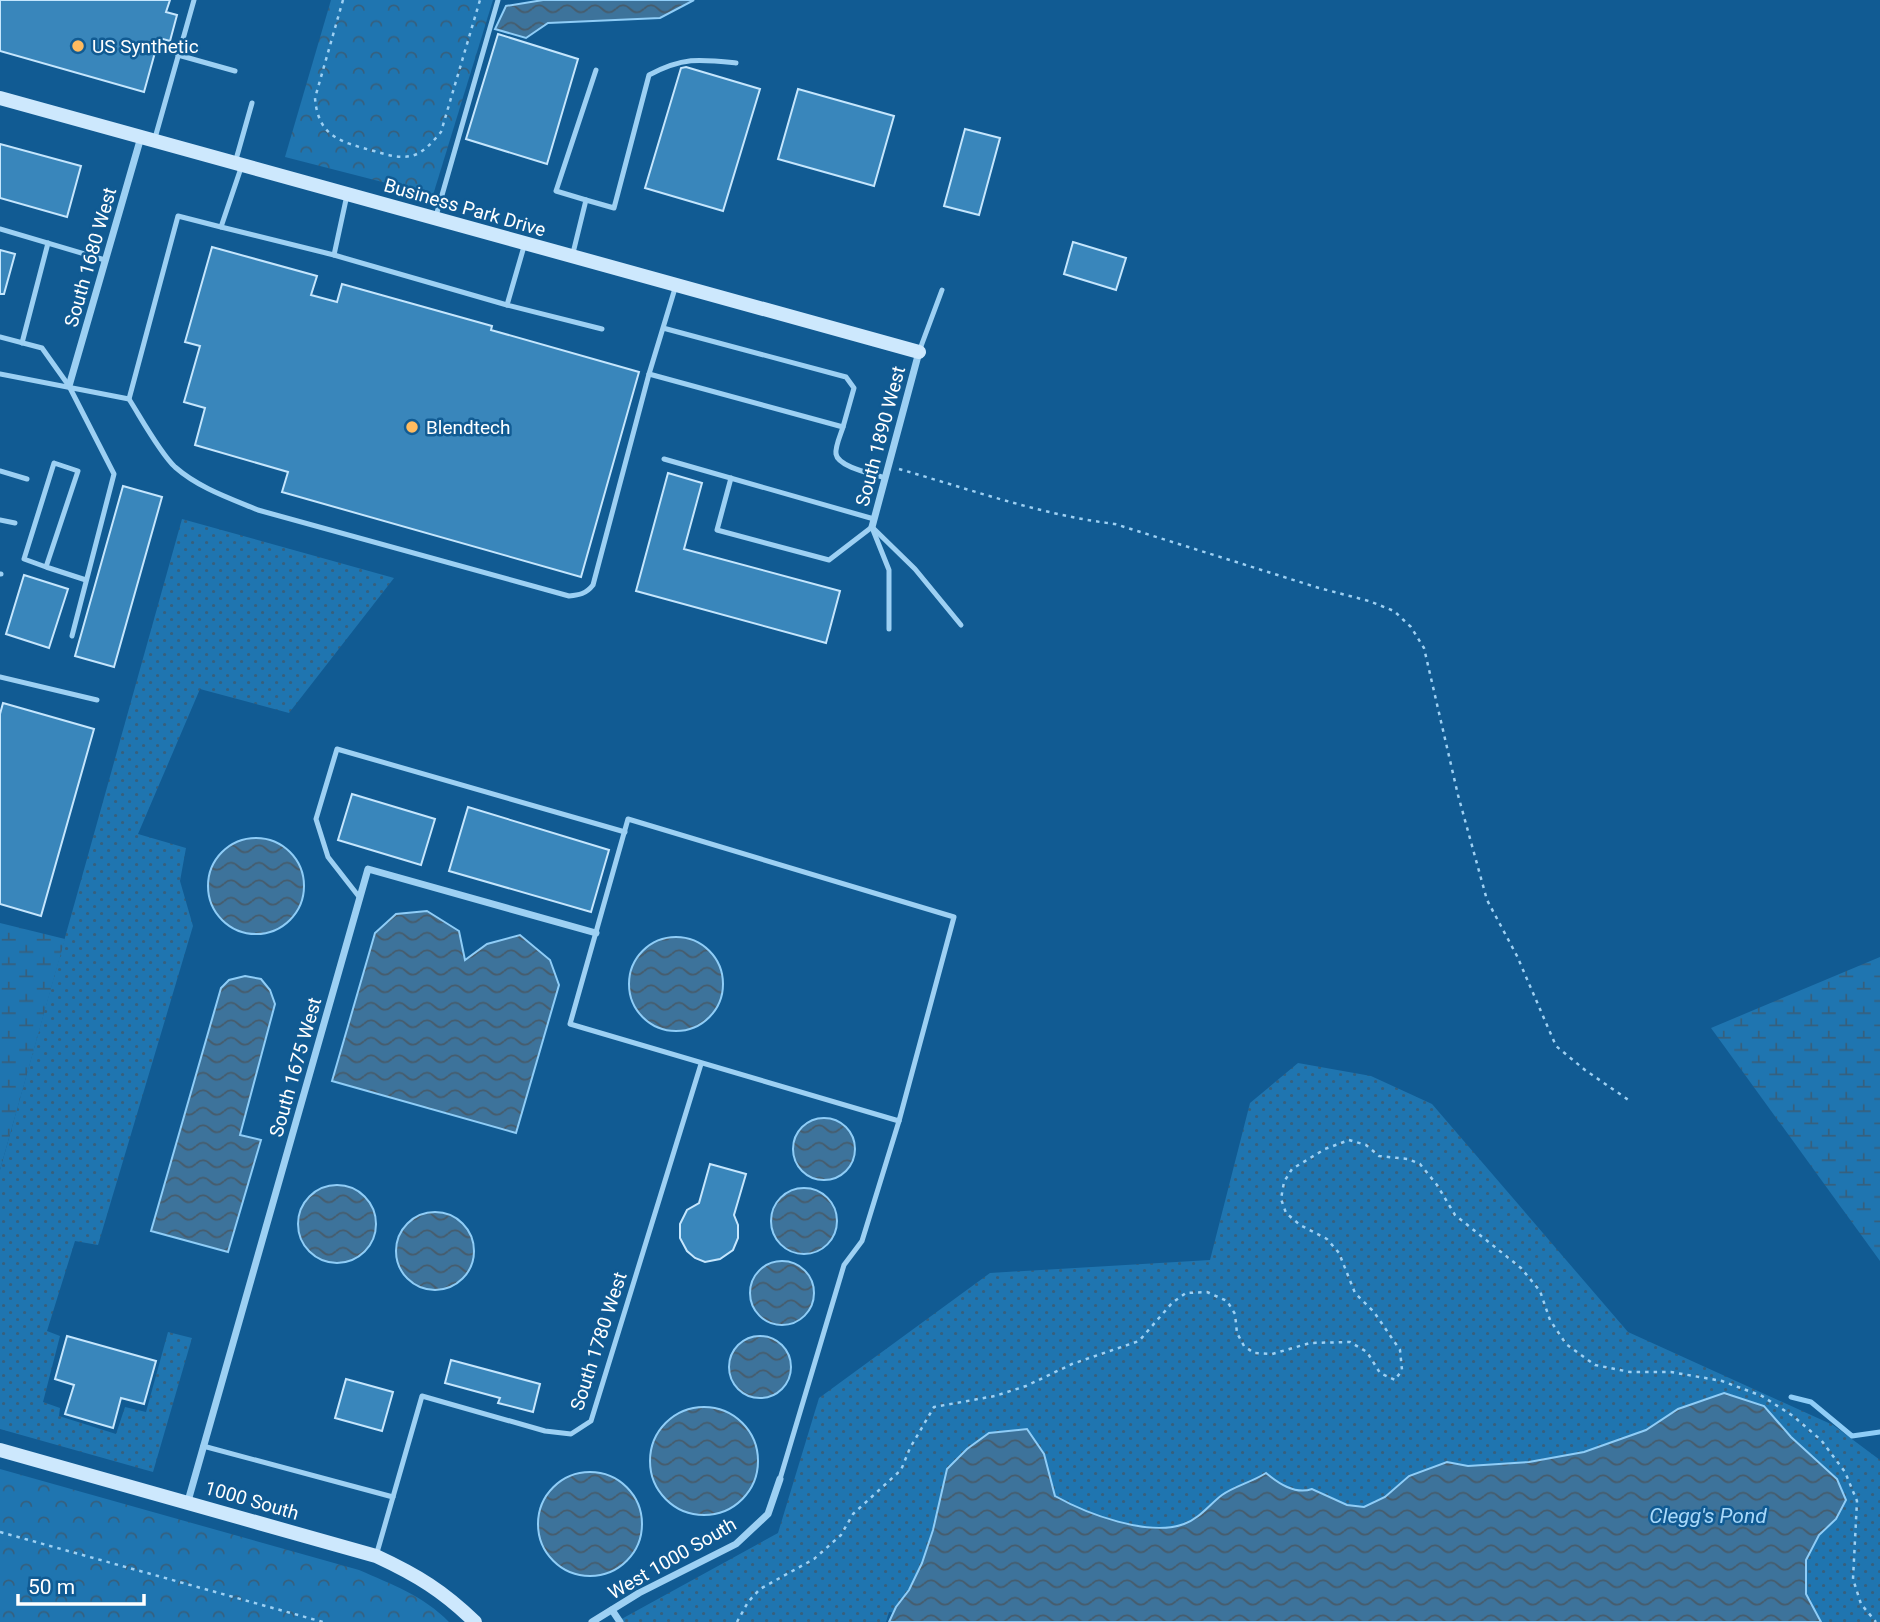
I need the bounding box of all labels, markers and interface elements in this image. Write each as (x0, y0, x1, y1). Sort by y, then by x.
place label: US Synthetic (92, 35, 199, 58)
marker: US Synthetic (70, 38, 86, 54)
street label: Business Park Drive (381, 173, 548, 242)
street label: South 1680 West (60, 185, 121, 330)
street label: South 1890 West (851, 364, 910, 509)
place label: Blendtech (426, 416, 510, 439)
marker: Blendtech (404, 419, 420, 435)
street label: South 1675 West (265, 995, 326, 1140)
street label: South 1780 West (565, 1269, 632, 1413)
street label: 1000 South (202, 1476, 302, 1525)
water label: Clegg's Pond (1649, 1504, 1767, 1528)
street label: West 1000 South (604, 1512, 740, 1604)
scale bar (18, 1562, 144, 1606)
text: 50 m (28, 1575, 75, 1599)

